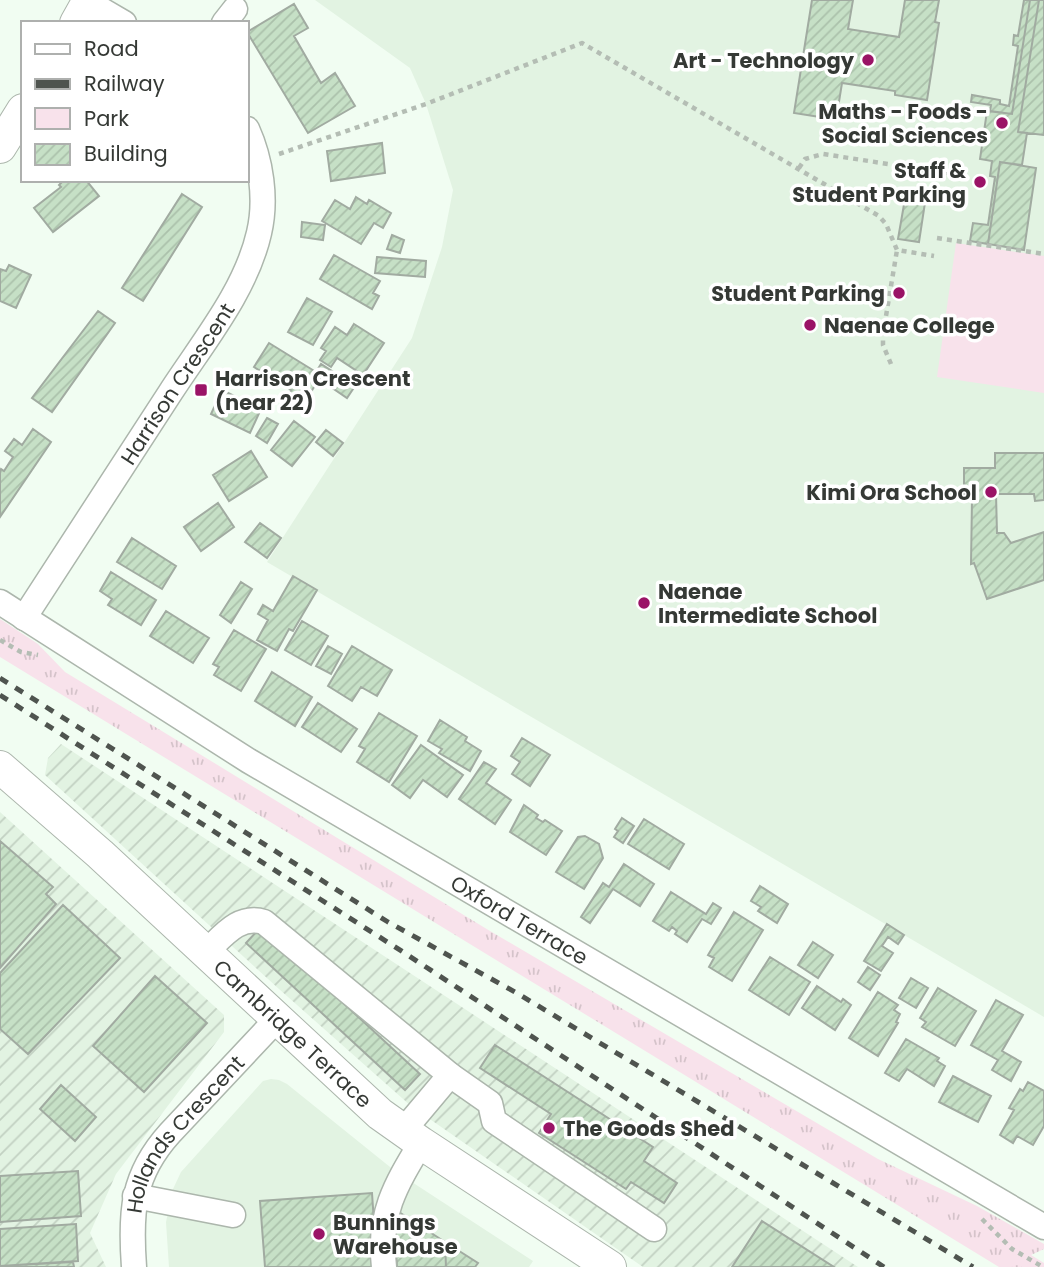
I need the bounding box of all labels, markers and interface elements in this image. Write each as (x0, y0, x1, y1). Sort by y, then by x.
legend (21, 21, 248, 182)
text: Road (84, 34, 139, 63)
place label: Art - Technology (673, 46, 855, 75)
marker: Art - Technology (860, 52, 876, 68)
text: Railway (84, 69, 165, 98)
place label: Maths - Foods - Social Sciences (818, 97, 988, 150)
text: Park (84, 104, 129, 133)
marker: Maths - Foods - Social Sciences (994, 115, 1010, 131)
text: Building (84, 139, 168, 168)
place label: Staff & Student Parking (792, 156, 966, 209)
marker: Staff & Student Parking (972, 174, 988, 190)
place label: Student Parking (711, 279, 885, 308)
marker: Student Parking (891, 285, 907, 301)
street label: Harrison Crescent (113, 297, 241, 470)
place label: Naenae College (824, 311, 995, 340)
marker: Naenae College (802, 317, 818, 333)
place label: Harrison Crescent (near 22) (215, 364, 410, 417)
marker: Harrison Crescent (near 22) (193, 382, 209, 398)
place label: Kimi Ora School (806, 478, 977, 507)
marker: Kimi Ora School (983, 484, 999, 500)
place label: Naenae Intermediate School (658, 577, 877, 630)
marker: Naenae Intermediate School (636, 595, 652, 611)
street label: Oxford Terrace (445, 868, 594, 971)
street label: Cambridge Terrace (208, 952, 379, 1114)
street label: Hollands Crescent (119, 1049, 251, 1215)
place label: The Goods Shed (563, 1114, 734, 1143)
marker: The Goods Shed (541, 1120, 557, 1136)
place label: Bunnings Warehouse (333, 1208, 458, 1261)
marker: Bunnings Warehouse (311, 1226, 327, 1242)

